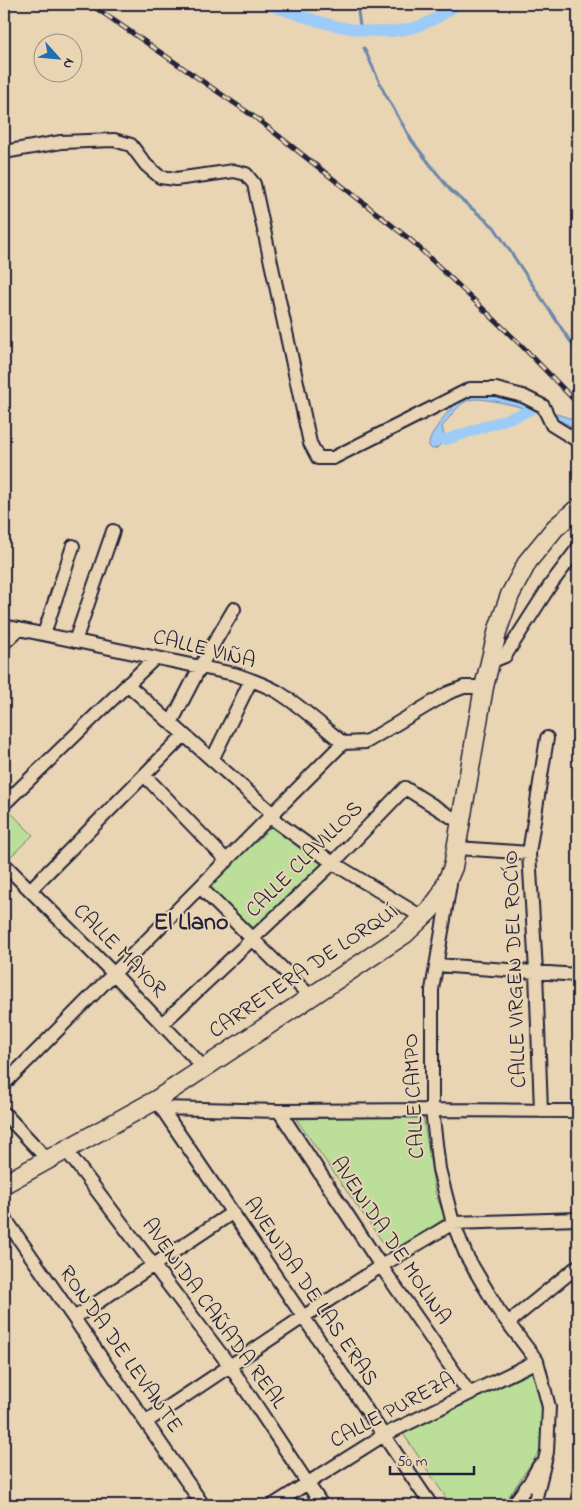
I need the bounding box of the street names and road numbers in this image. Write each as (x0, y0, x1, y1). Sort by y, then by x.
street label: CALLE VIÑA (149, 622, 259, 678)
street label: CALLE CLAVILLOS (239, 794, 371, 926)
street label: CALLE VIRGEN DEL ROCÍO (496, 850, 536, 1088)
street label: CALLE MAYOR (65, 897, 174, 1006)
street label: CARRETERA DE LORQUÍ (203, 897, 405, 1047)
street label: CALLE CAMPO (396, 1032, 434, 1160)
street label: AVENIDA DE MOLINA (322, 1150, 458, 1332)
street label: AVENIDA DE LAS ERAS (235, 1191, 385, 1393)
street label: AVENIDA CAÑADA REAL (133, 1212, 294, 1417)
street label: RONDA DE LEVANTE (50, 1260, 190, 1440)
street label: CALLE PUREZA (325, 1365, 461, 1457)

